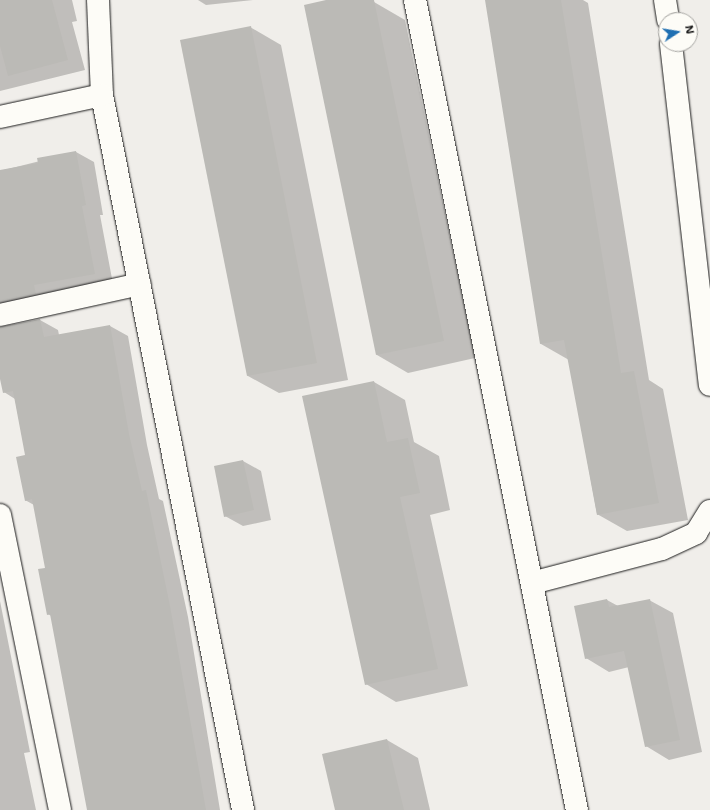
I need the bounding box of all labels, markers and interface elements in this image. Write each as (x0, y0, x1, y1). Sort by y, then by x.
north arrow (658, 12, 698, 52)
text: N (681, 24, 697, 35)

